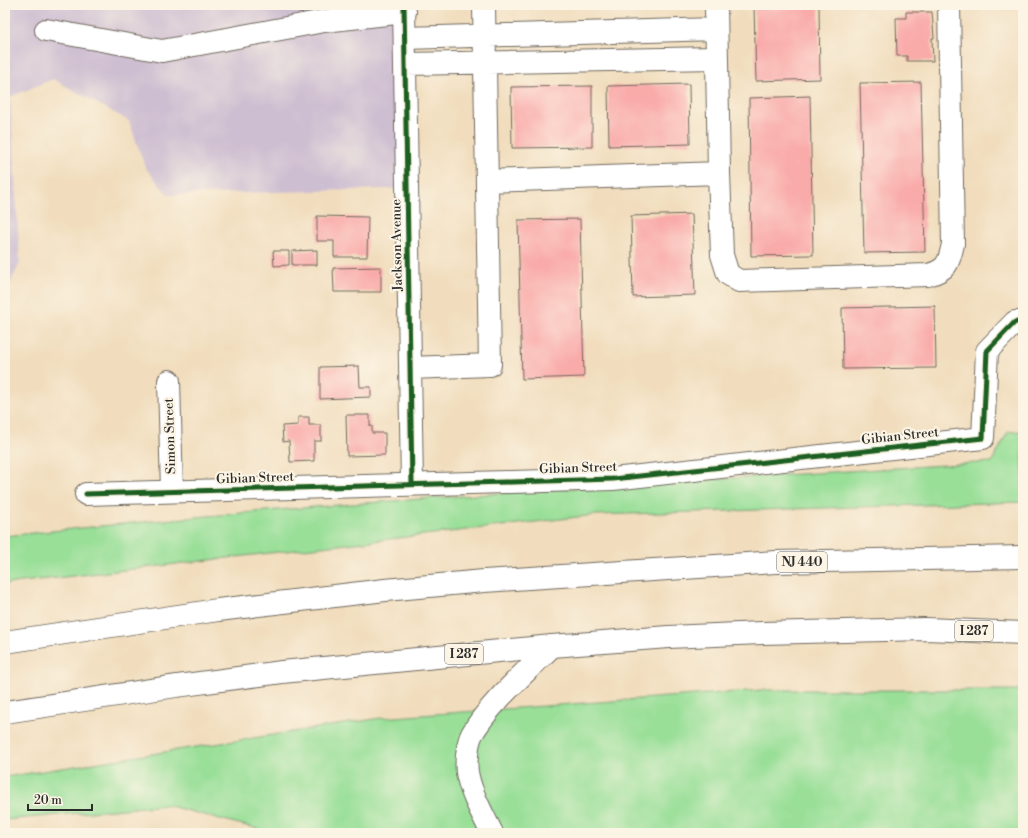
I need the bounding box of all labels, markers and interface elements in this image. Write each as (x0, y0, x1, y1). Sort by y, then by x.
street label: Jackson Avenue (388, 198, 406, 292)
street label: Simon Street (161, 397, 179, 474)
street label: Gibian Street (860, 424, 940, 448)
street label: Gibian Street (539, 459, 618, 477)
street label: Gibian Street (216, 469, 295, 487)
road number: NJ 440 (777, 552, 827, 572)
road number: I 287 (955, 621, 993, 641)
road number: I 287 (445, 644, 483, 664)
scale bar (28, 786, 92, 812)
text: 20 m (34, 793, 62, 808)

